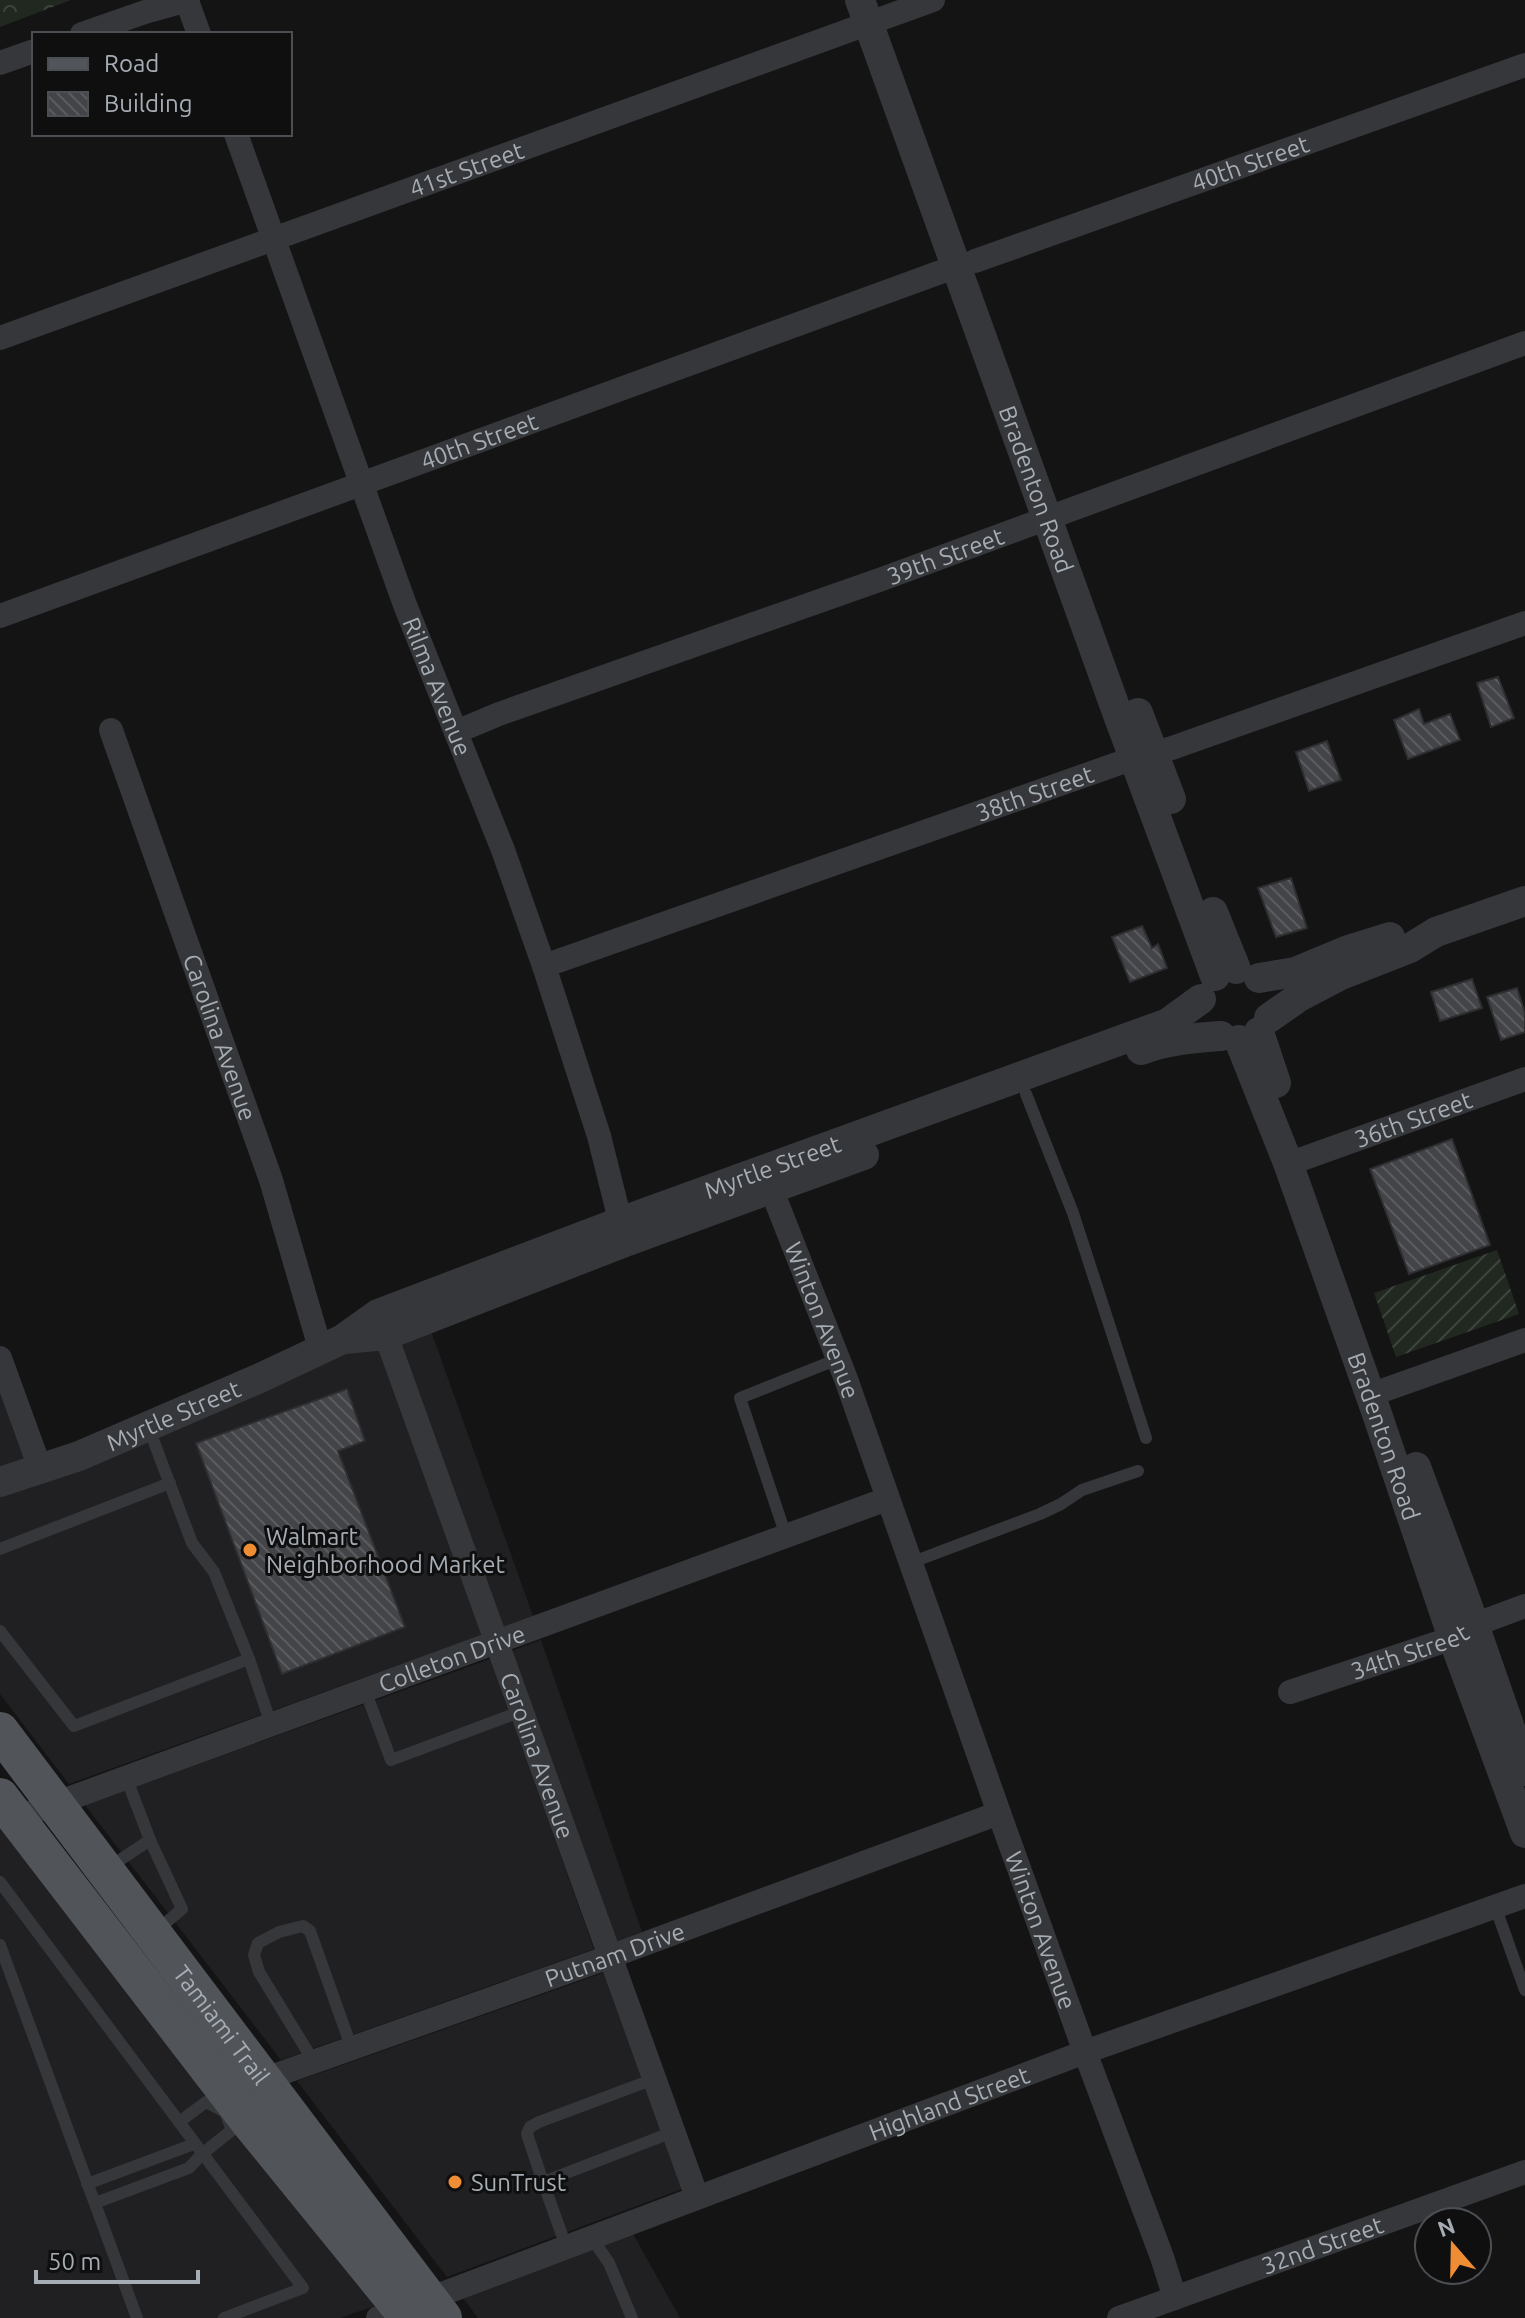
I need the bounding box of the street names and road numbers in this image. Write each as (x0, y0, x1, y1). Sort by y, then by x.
street label: 40th Street (1188, 129, 1313, 196)
street label: 41st Street (406, 136, 528, 202)
street label: Bradenton Road (994, 402, 1079, 576)
street label: 40th Street (417, 407, 542, 475)
street label: 39th Street (883, 522, 1008, 590)
street label: Rilma Avenue (398, 613, 477, 759)
street label: 38th Street (972, 760, 1097, 826)
street label: Carolina Avenue (178, 950, 262, 1124)
street label: 36th Street (1351, 1086, 1476, 1153)
street label: Myrtle Street (701, 1129, 845, 1204)
street label: Winton Avenue (780, 1238, 865, 1402)
street label: Bradenton Road (1343, 1349, 1425, 1524)
street label: Myrtle Street (102, 1374, 245, 1456)
street label: 34th Street (1347, 1618, 1474, 1684)
street label: Colleton Drive (375, 1619, 529, 1698)
street label: Carolina Avenue (495, 1669, 580, 1842)
street label: Winton Avenue (1000, 1848, 1082, 2013)
street label: Putnam Drive (541, 1917, 688, 1992)
street label: Tamiami Trail (168, 1960, 275, 2089)
street label: Highland Street (865, 2061, 1033, 2146)
street label: 32nd Street (1258, 2210, 1387, 2279)

